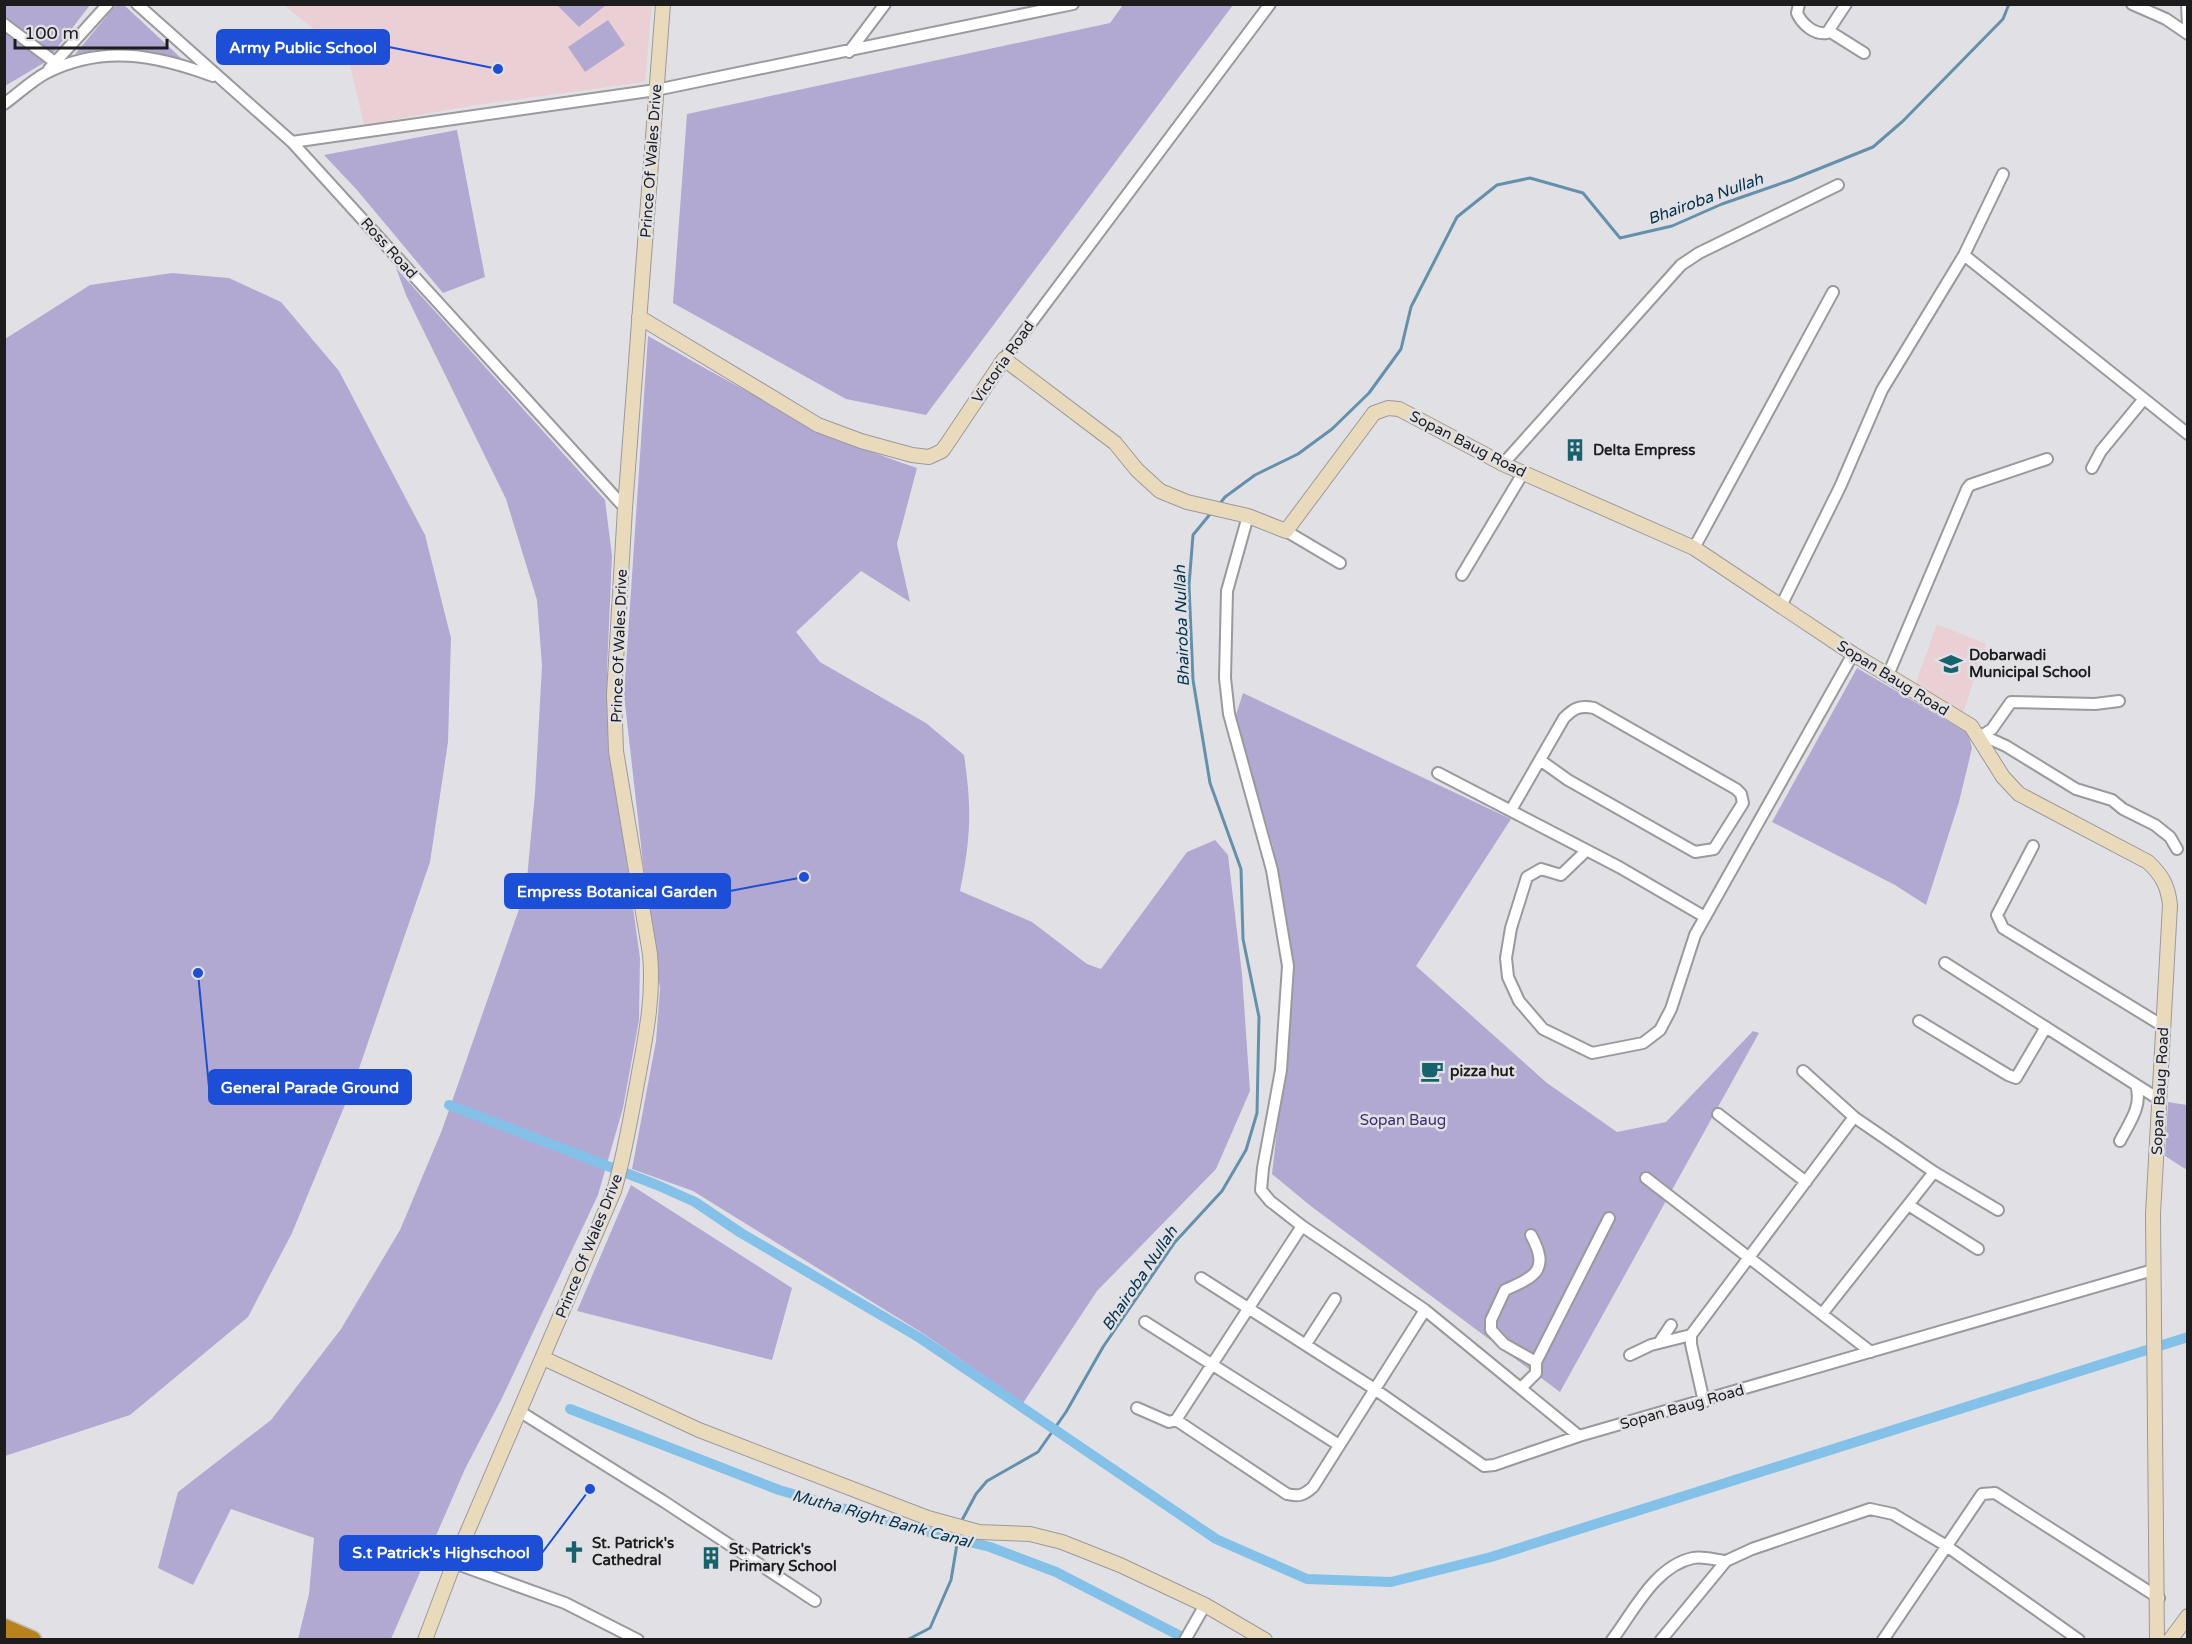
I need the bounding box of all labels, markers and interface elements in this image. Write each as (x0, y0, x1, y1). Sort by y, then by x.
scale bar (15, 12, 166, 50)
text: 100 m (24, 22, 79, 44)
callout: Army Public School (217, 30, 389, 64)
text: Army Public School (229, 38, 377, 58)
street label: Prince Of Wales Drive (637, 84, 665, 238)
water label: Bhairoba Nullah (1645, 168, 1767, 229)
street label: Ross Road (357, 214, 421, 282)
street label: Victoria Road (968, 317, 1038, 407)
street label: Sopan Baug Road (1407, 407, 1529, 481)
building icon: Delta Empress (1562, 437, 1588, 463)
place label: Delta Empress (1593, 441, 1695, 460)
water label: Bhairoba Nullah (1170, 564, 1194, 687)
street label: Prince Of Wales Drive (607, 569, 631, 723)
street label: Sopan Baug Road (1834, 636, 1952, 720)
place label: Dobarwadi Municipal School (1969, 646, 2091, 682)
school or university icon: Dobarwadi Municipal School (1938, 651, 1964, 677)
callout: Empress Botanical Garden (505, 874, 730, 908)
text: Empress Botanical Garden (517, 882, 717, 902)
street label: Sopan Baug Road (2148, 1026, 2172, 1156)
cafe icon: pizza hut (1419, 1058, 1445, 1084)
place label: pizza hut (1450, 1062, 1515, 1081)
callout: General Parade Ground (209, 1070, 411, 1104)
text: General Parade Ground (221, 1078, 399, 1098)
park label: Sopan Baug (1360, 1111, 1446, 1129)
street label: Prince Of Wales Drive (552, 1171, 626, 1321)
water label: Bhairoba Nullah (1098, 1222, 1183, 1335)
street label: Sopan Baug Road (1618, 1381, 1746, 1433)
water label: Mutha Right Bank Canal (790, 1485, 976, 1553)
place label: St. Patrick's Cathedral (592, 1534, 674, 1569)
callout: S.t Patrick's Highschool (340, 1536, 542, 1570)
church icon: St. Patrick's Cathedral (561, 1539, 587, 1565)
place label: St. Patrick's Primary School (729, 1540, 837, 1576)
text: S.t Patrick's Highschool (352, 1543, 530, 1563)
building icon: St. Patrick's Primary School (698, 1545, 724, 1571)

